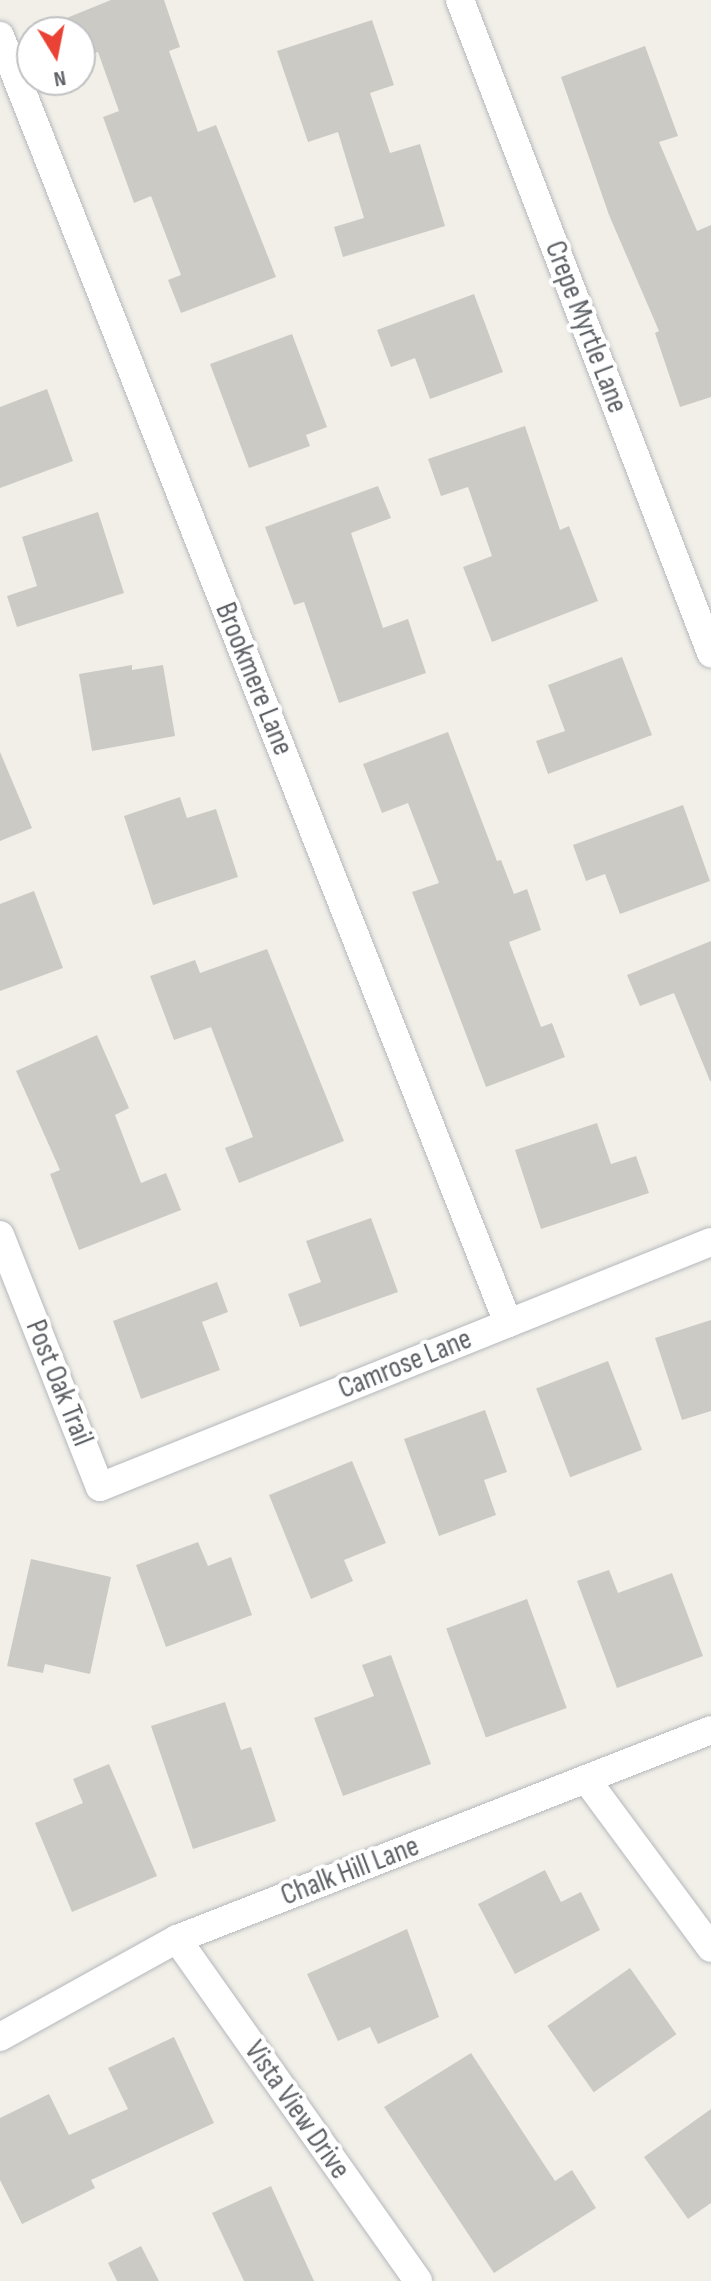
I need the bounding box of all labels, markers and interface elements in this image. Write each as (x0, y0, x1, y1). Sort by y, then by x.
north arrow (16, 16, 96, 96)
text: N (52, 64, 68, 92)
street label: Crepe Myrtle Lane (537, 236, 635, 418)
street label: Brookmere Lane (207, 597, 301, 761)
street label: Post Oak Trail (17, 1315, 101, 1451)
street label: Camrose Lane (333, 1321, 477, 1407)
street label: Chalk Hill Lane (276, 1828, 424, 1914)
street label: Vista View Drive (236, 2034, 358, 2186)

